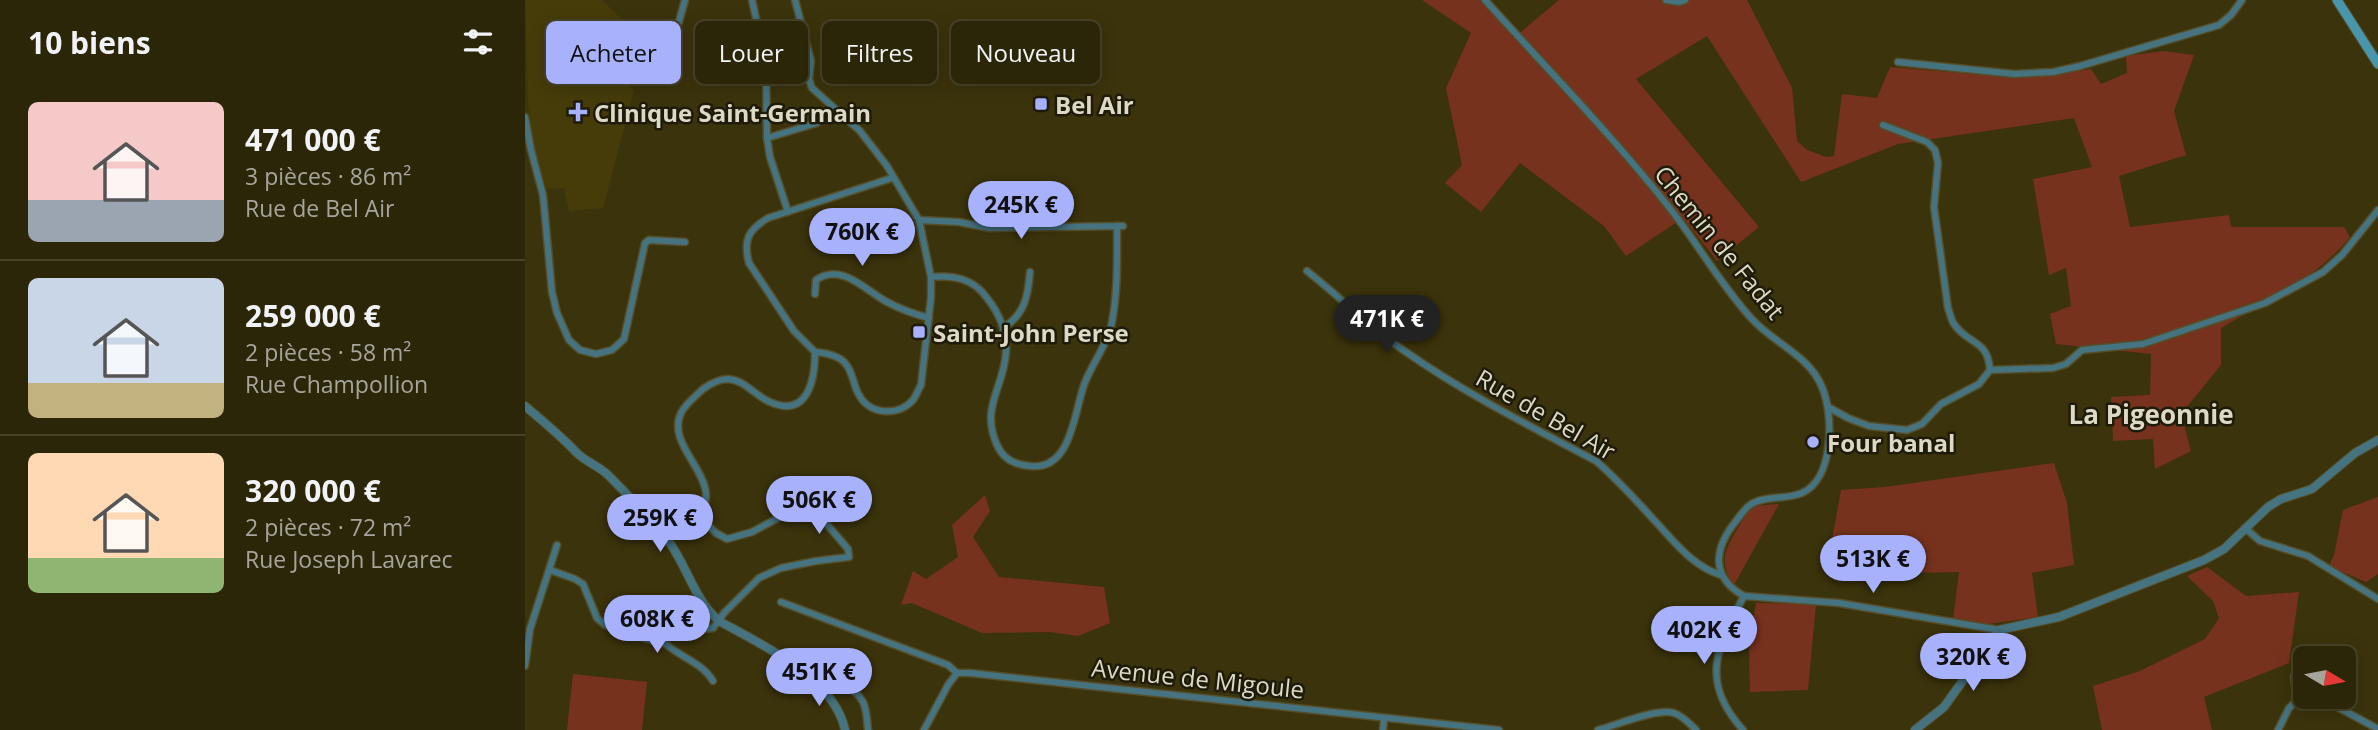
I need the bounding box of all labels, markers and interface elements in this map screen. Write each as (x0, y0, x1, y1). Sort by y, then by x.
chip: Acheter (546, 21, 681, 84)
chip: Louer (695, 21, 808, 84)
chip: Filtres (822, 21, 937, 84)
chip: Nouveau (951, 21, 1100, 84)
text: 10 biens (28, 22, 151, 63)
icon: filters (459, 23, 497, 61)
place label: Bel Air (1055, 88, 1134, 121)
place label: Clinique Saint-Germain (594, 96, 871, 129)
marker: Bel Air (1033, 96, 1049, 112)
marker: Clinique Saint-Germain (568, 102, 588, 122)
text: 471 000 € (245, 119, 381, 160)
icon: home (84, 130, 168, 214)
street label: Chemin de Fadat (1648, 158, 1792, 326)
text: 3 pièces · 86 m² (245, 160, 411, 192)
pin: 245K € (964, 182, 1078, 241)
text: 245K € (984, 188, 1058, 220)
text: Rue de Bel Air (245, 192, 394, 224)
pin: 760K € (805, 208, 919, 268)
text: 760K € (825, 215, 899, 247)
text: 259 000 € (245, 295, 381, 336)
pin: 471K € (1330, 296, 1444, 355)
text: 471K € (1350, 302, 1424, 334)
icon: home (84, 306, 168, 390)
place label: Saint-John Perse (933, 316, 1129, 349)
marker: Saint-John Perse (911, 324, 927, 340)
text: 2 pièces · 58 m² (245, 336, 411, 368)
street label: Rue de Bel Air (1470, 361, 1622, 467)
text: Rue Champollion (245, 368, 428, 400)
district label: La Pigeonnie (2068, 396, 2234, 432)
place label: Four banal (1827, 426, 1955, 459)
marker: Four banal (1805, 434, 1821, 450)
text: 320 000 € (245, 470, 381, 511)
pin: 506K € (762, 476, 876, 536)
icon: home (84, 481, 168, 565)
text: 506K € (782, 483, 856, 515)
pin: 259K € (603, 494, 717, 554)
text: 259K € (623, 501, 697, 533)
text: 2 pièces · 72 m² (245, 511, 411, 543)
pin: 513K € (1816, 536, 1930, 595)
text: 513K € (1836, 542, 1910, 574)
text: Rue Joseph Lavarec (245, 543, 453, 575)
pin: 608K € (600, 596, 714, 655)
text: 608K € (620, 602, 694, 634)
pin: 402K € (1647, 606, 1761, 666)
text: 402K € (1667, 613, 1741, 645)
pin: 320K € (1916, 634, 2030, 693)
text: 320K € (1936, 640, 2010, 672)
north arrow (2293, 646, 2355, 709)
map controls (2293, 646, 2356, 709)
pin: 451K € (762, 648, 876, 708)
street label: Avenue de Migoule (1090, 650, 1306, 706)
text: 451K € (782, 655, 856, 687)

